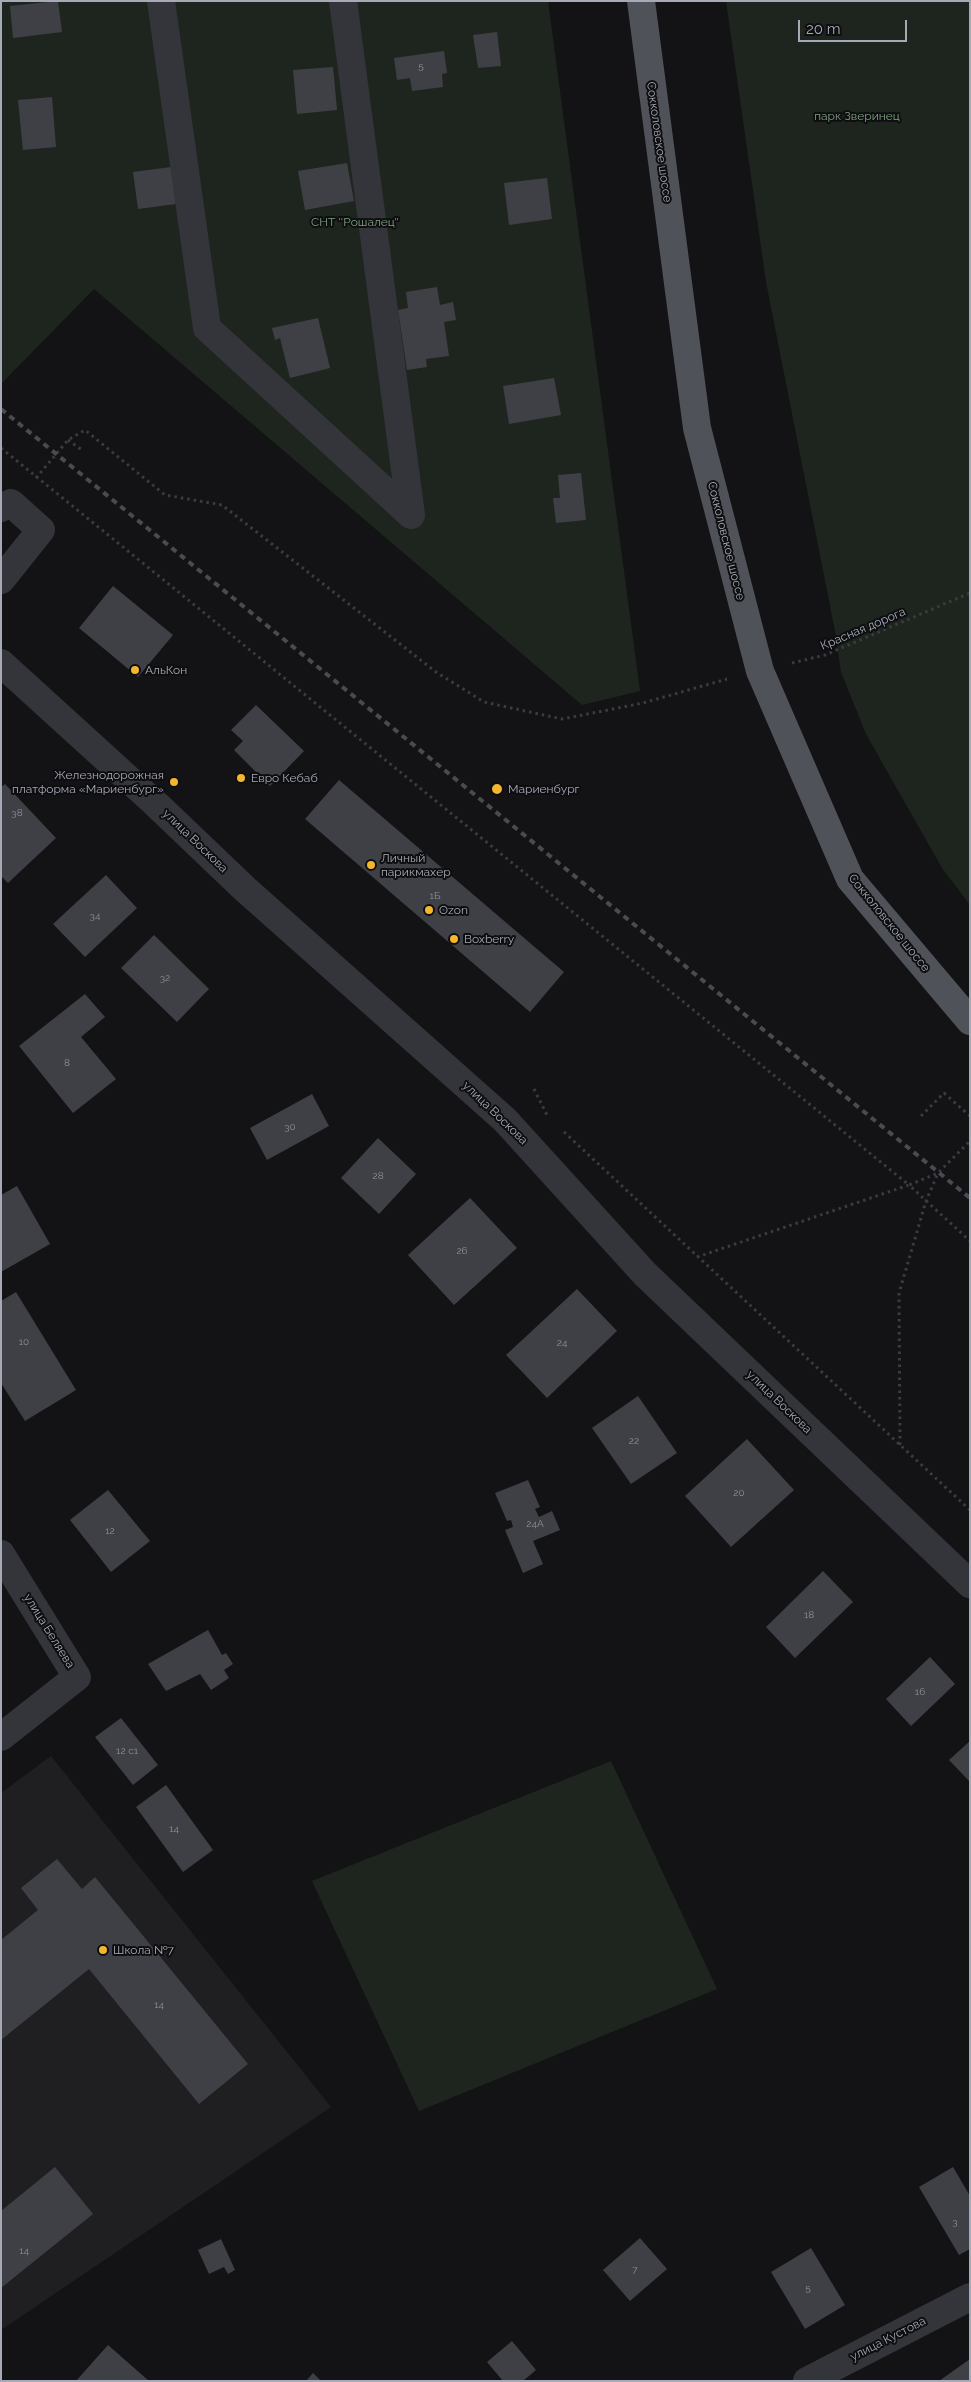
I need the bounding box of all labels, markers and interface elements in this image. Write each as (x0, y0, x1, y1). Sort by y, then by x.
scale bar (801, 10, 910, 42)
text: 20 m (806, 20, 841, 38)
house number: 5 (418, 60, 424, 72)
street label: Сокколовское шоссе (643, 81, 675, 203)
park label: парк Зверинец (814, 109, 900, 123)
park label: СНТ ''Рошалец'' (311, 215, 399, 229)
street label: Сокколовское шоссе (704, 480, 748, 602)
street label: Красная дорога (818, 605, 908, 653)
place label: АльКон (145, 663, 187, 677)
marker: АльКон (129, 664, 141, 676)
place label: Железнодорожная платформа «Мариенбург» (12, 768, 164, 796)
place label: Евро Кебаб (251, 771, 318, 785)
marker: Евро Кебаб (235, 772, 247, 784)
marker: Железнодорожная платформа «Мариенбург» (168, 776, 180, 788)
marker: Мариенбург (490, 782, 504, 796)
place label: Мариенбург (508, 782, 579, 796)
street label: улица Воскова (160, 806, 230, 876)
house number: 38 (11, 807, 23, 819)
place label: Личный парикмахер (381, 851, 451, 879)
marker: Личный парикмахер (365, 859, 377, 871)
street label: Сокколовское шоссе (845, 871, 933, 975)
house number: 1Б (430, 890, 440, 902)
place label: Ozon (439, 903, 468, 917)
marker: Ozon (423, 904, 435, 916)
house number: 34 (90, 910, 100, 922)
place label: Boxberry (464, 932, 514, 946)
marker: Boxberry (448, 933, 460, 945)
house number: 32 (160, 972, 170, 984)
house number: 8 (64, 1057, 70, 1069)
street label: улица Воскова (460, 1078, 530, 1148)
house number: 30 (284, 1121, 296, 1133)
house number: 28 (372, 1170, 384, 1182)
house number: 26 (456, 1245, 468, 1257)
house number: 10 (19, 1336, 29, 1348)
house number: 24 (557, 1337, 567, 1349)
street label: улица Воскова (744, 1367, 814, 1437)
house number: 22 (629, 1435, 639, 1447)
house number: 20 (733, 1487, 745, 1499)
house number: 24А (526, 1518, 544, 1530)
house number: 12 (105, 1525, 115, 1537)
street label: улица Беляева (20, 1591, 78, 1671)
house number: 18 (804, 1609, 814, 1621)
house number: 16 (915, 1686, 925, 1698)
house number: 12 с1 (116, 1745, 138, 1757)
house number: 14 (169, 1823, 179, 1835)
place label: Школа №7 (113, 1943, 174, 1957)
marker: Школа №7 (97, 1944, 109, 1956)
house number: 14 (154, 1999, 164, 2011)
house number: 3 (952, 2216, 958, 2228)
house number: 14 (19, 2245, 29, 2257)
house number: 7 (632, 2264, 638, 2276)
house number: 5 (805, 2282, 811, 2294)
street label: улица Кустова (848, 2314, 928, 2364)

